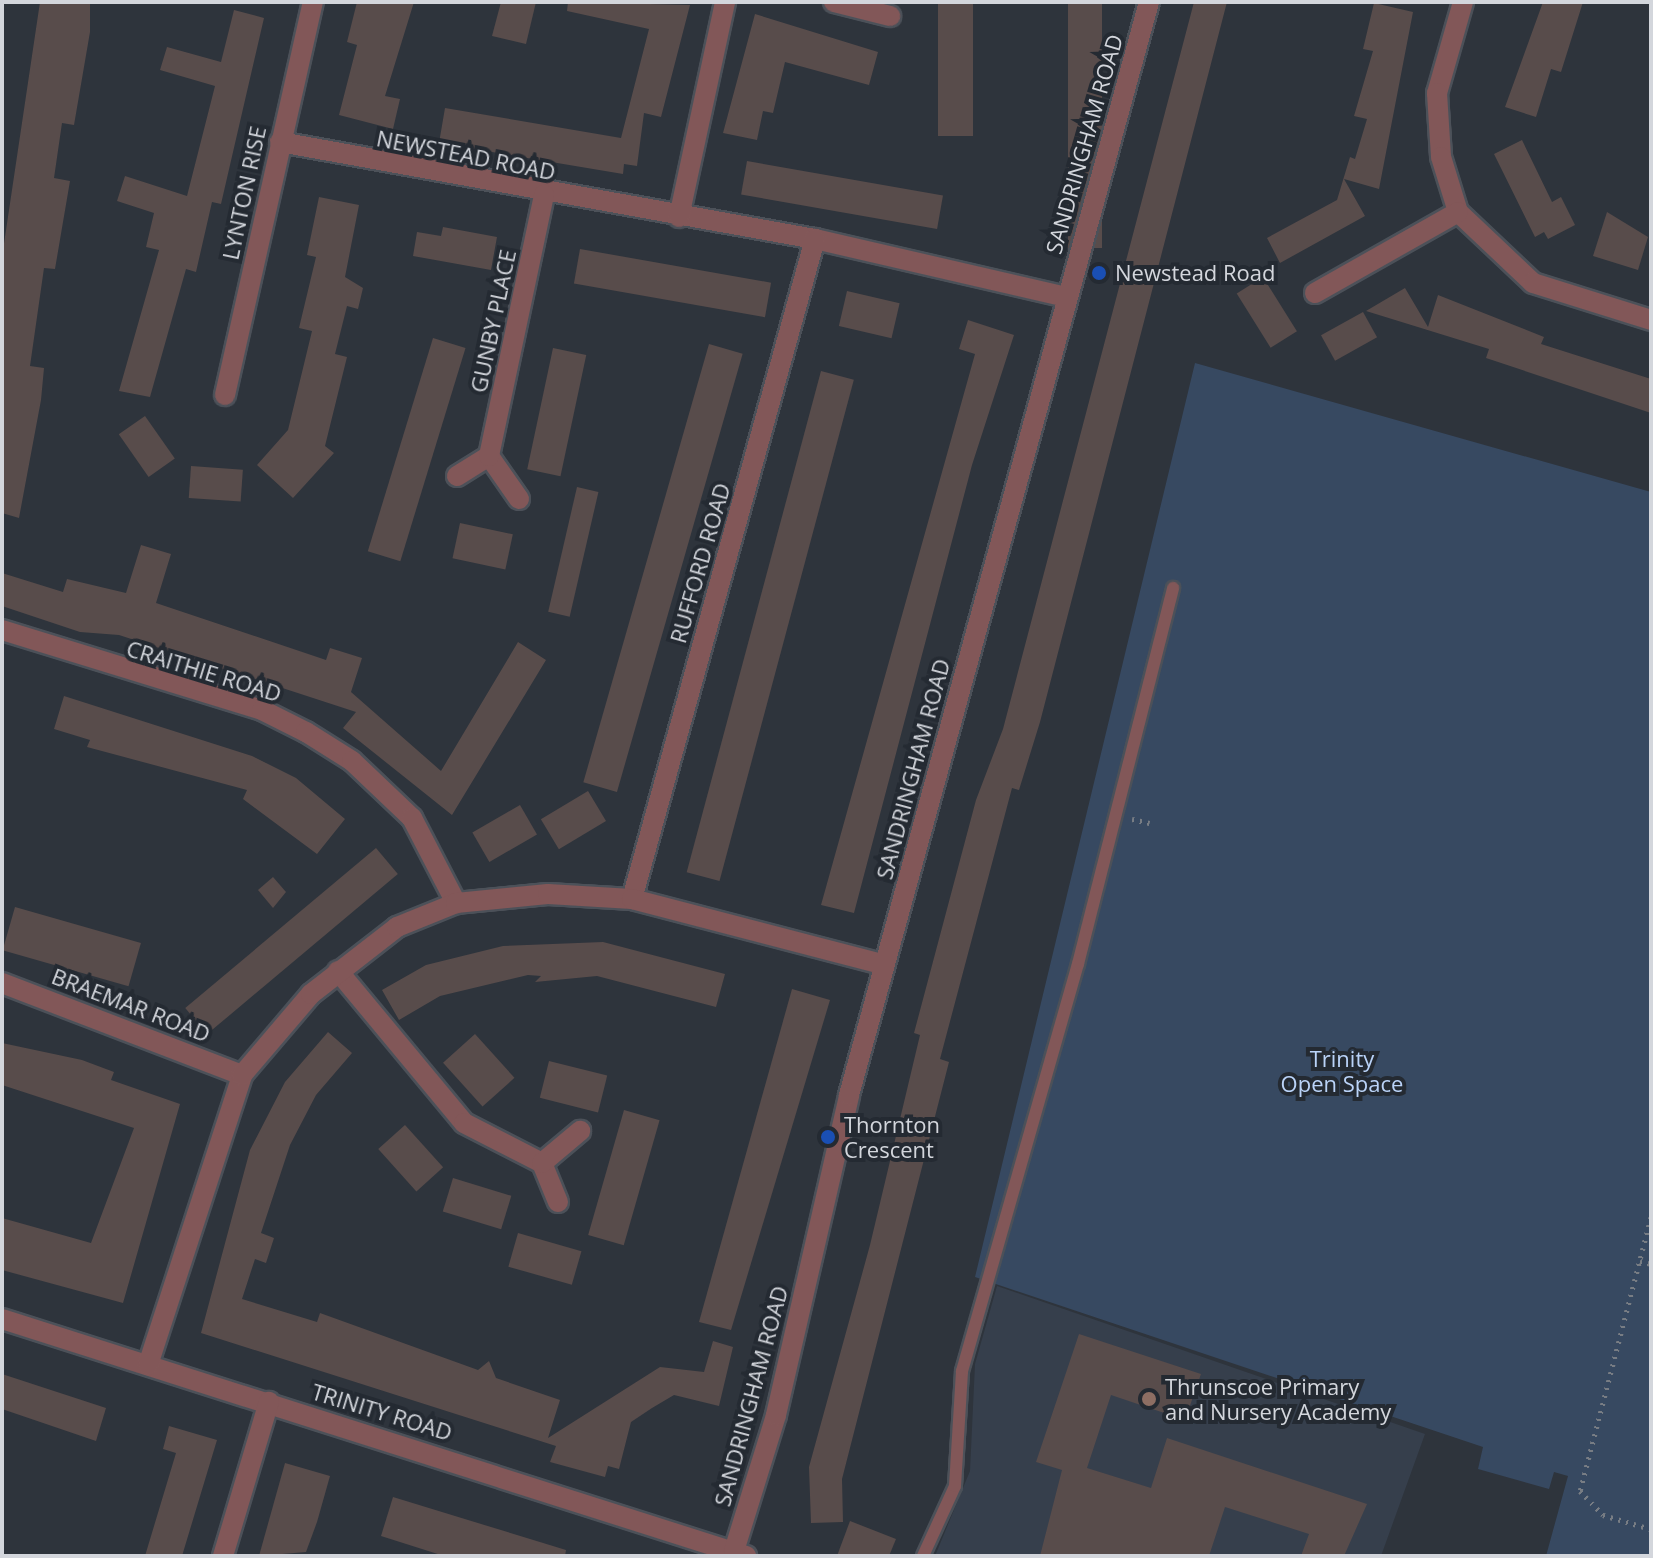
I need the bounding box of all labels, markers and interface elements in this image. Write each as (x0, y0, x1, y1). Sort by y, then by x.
street label: SANDRINGHAM ROAD (1040, 31, 1128, 257)
street label: LYNTON RISE (217, 124, 271, 262)
street label: NEWSTEAD ROAD (374, 125, 558, 185)
street label: GUNBY PLACE (465, 247, 521, 395)
place label: Newstead Road (1115, 260, 1276, 286)
marker: Newstead Road (1090, 264, 1108, 282)
street label: RUFFORD ROAD (665, 480, 735, 646)
street label: CRAITHIE ROAD (123, 635, 285, 707)
street label: SANDRINGHAM ROAD (871, 656, 955, 882)
street label: BRAEMAR ROAD (48, 963, 214, 1047)
park label: Trinity Open Space (1281, 1045, 1403, 1096)
place label: Thornton Crescent (844, 1111, 940, 1162)
marker: Thornton Crescent (819, 1128, 837, 1146)
street label: SANDRINGHAM ROAD (709, 1283, 793, 1509)
place label: Thrunscoe Primary and Nursery Academy (1165, 1373, 1391, 1424)
street label: TRINITY ROAD (309, 1378, 455, 1446)
marker: Thrunscoe Primary and Nursery Academy (1140, 1390, 1158, 1408)

